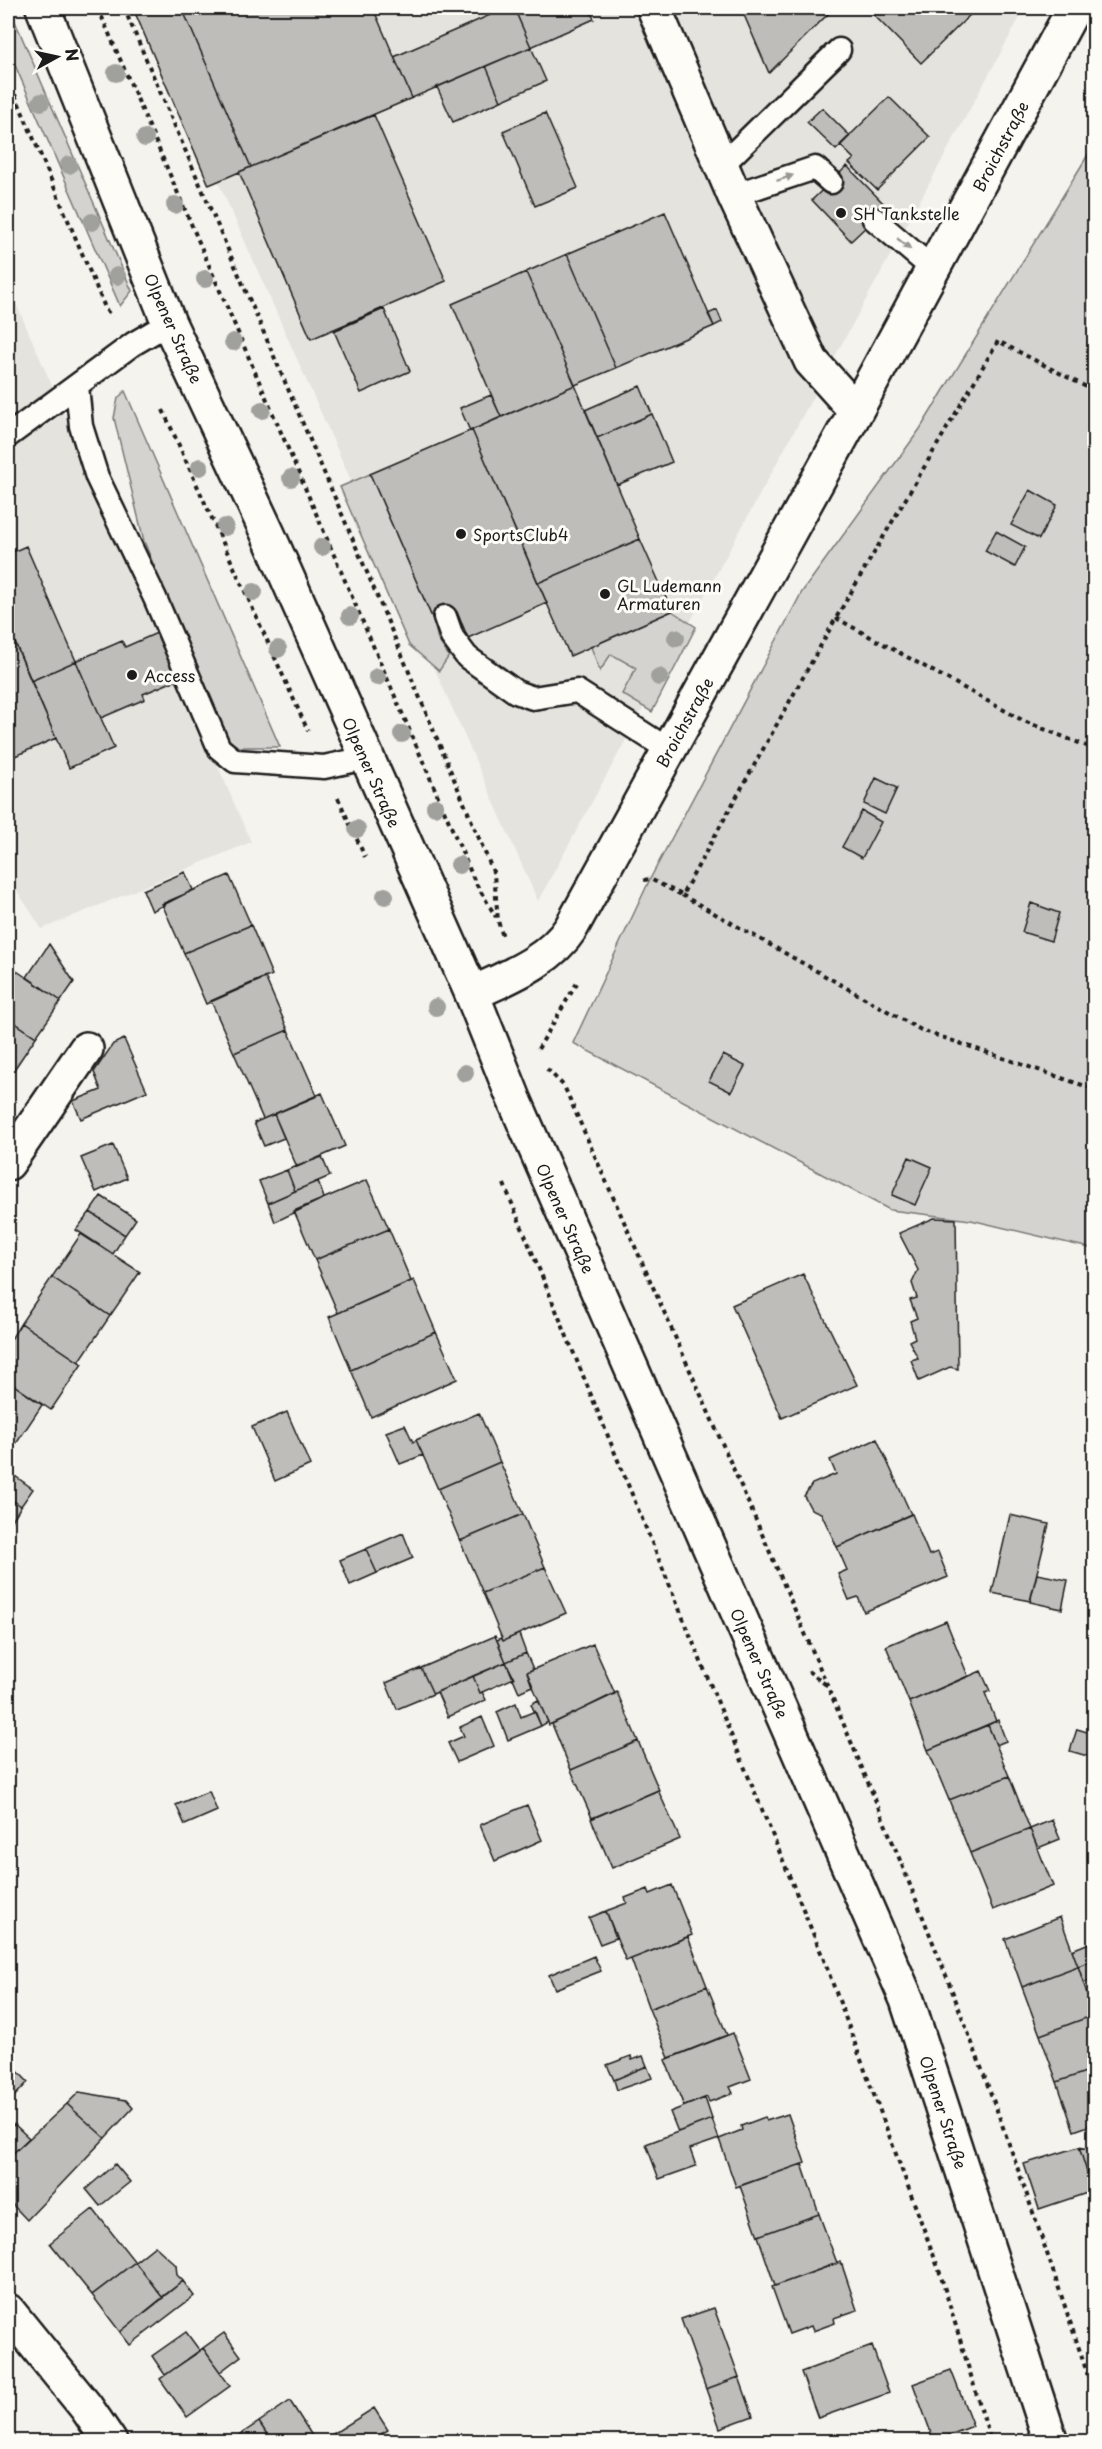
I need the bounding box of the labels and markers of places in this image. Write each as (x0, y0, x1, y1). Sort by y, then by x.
place label: SH Tankstelle (853, 201, 960, 225)
marker: SH Tankstelle (834, 206, 848, 220)
place label: SportsClub4 (473, 522, 569, 546)
marker: SportsClub4 (454, 527, 468, 541)
place label: GL Ludemann Armaturen (617, 573, 722, 615)
marker: GL Ludemann Armaturen (598, 587, 612, 601)
place label: Access (144, 663, 195, 687)
marker: Access (125, 668, 139, 682)

